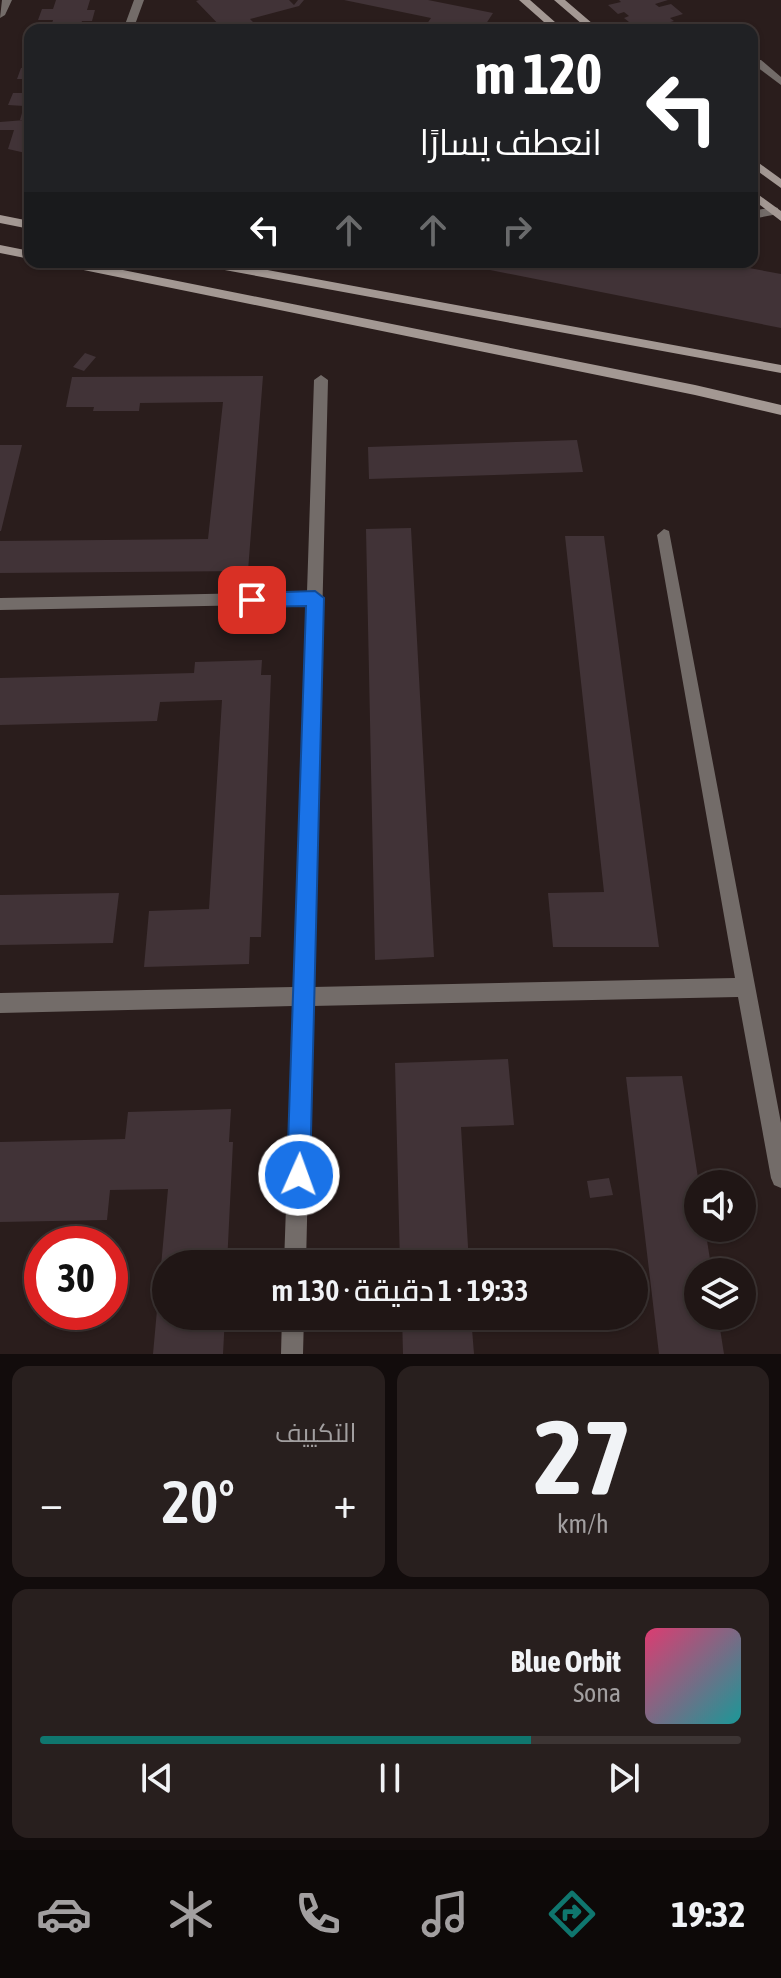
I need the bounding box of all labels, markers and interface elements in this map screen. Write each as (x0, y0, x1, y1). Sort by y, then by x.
text: 120 m (475, 42, 602, 106)
icon: left (630, 56, 734, 160)
text: انعطف يسارًا (420, 121, 602, 163)
icon: left (243, 208, 287, 252)
icon: ahead (327, 208, 371, 252)
icon: ahead (411, 208, 455, 252)
icon: right (495, 208, 539, 252)
pin (218, 566, 286, 634)
icon: arrive (230, 578, 274, 622)
position arrow (257, 1133, 341, 1217)
map controls (684, 1170, 756, 1330)
button: sound (684, 1170, 756, 1242)
speed limit sign: 30 (24, 1226, 128, 1330)
button: layers (684, 1258, 756, 1330)
text: 19:33 · 1 دقيقة · 130 m (271, 1273, 529, 1307)
text: 27 (534, 1397, 632, 1516)
text: التكييف (275, 1418, 357, 1448)
text: 20° (162, 1467, 235, 1536)
text: − (40, 1477, 63, 1527)
text: + (334, 1477, 357, 1527)
text: km/h (557, 1509, 609, 1539)
text: Blue Orbit (510, 1644, 621, 1678)
text: Sona (573, 1678, 621, 1708)
icon: previous (135, 1756, 179, 1800)
icon: pause (368, 1756, 412, 1800)
icon: next (602, 1756, 646, 1800)
icon: car (36, 1886, 92, 1942)
icon: climate (163, 1886, 219, 1942)
icon: phone (290, 1886, 346, 1942)
icon: music (417, 1886, 473, 1942)
icon: directions (544, 1886, 600, 1942)
text: 19:32 (671, 1893, 745, 1935)

